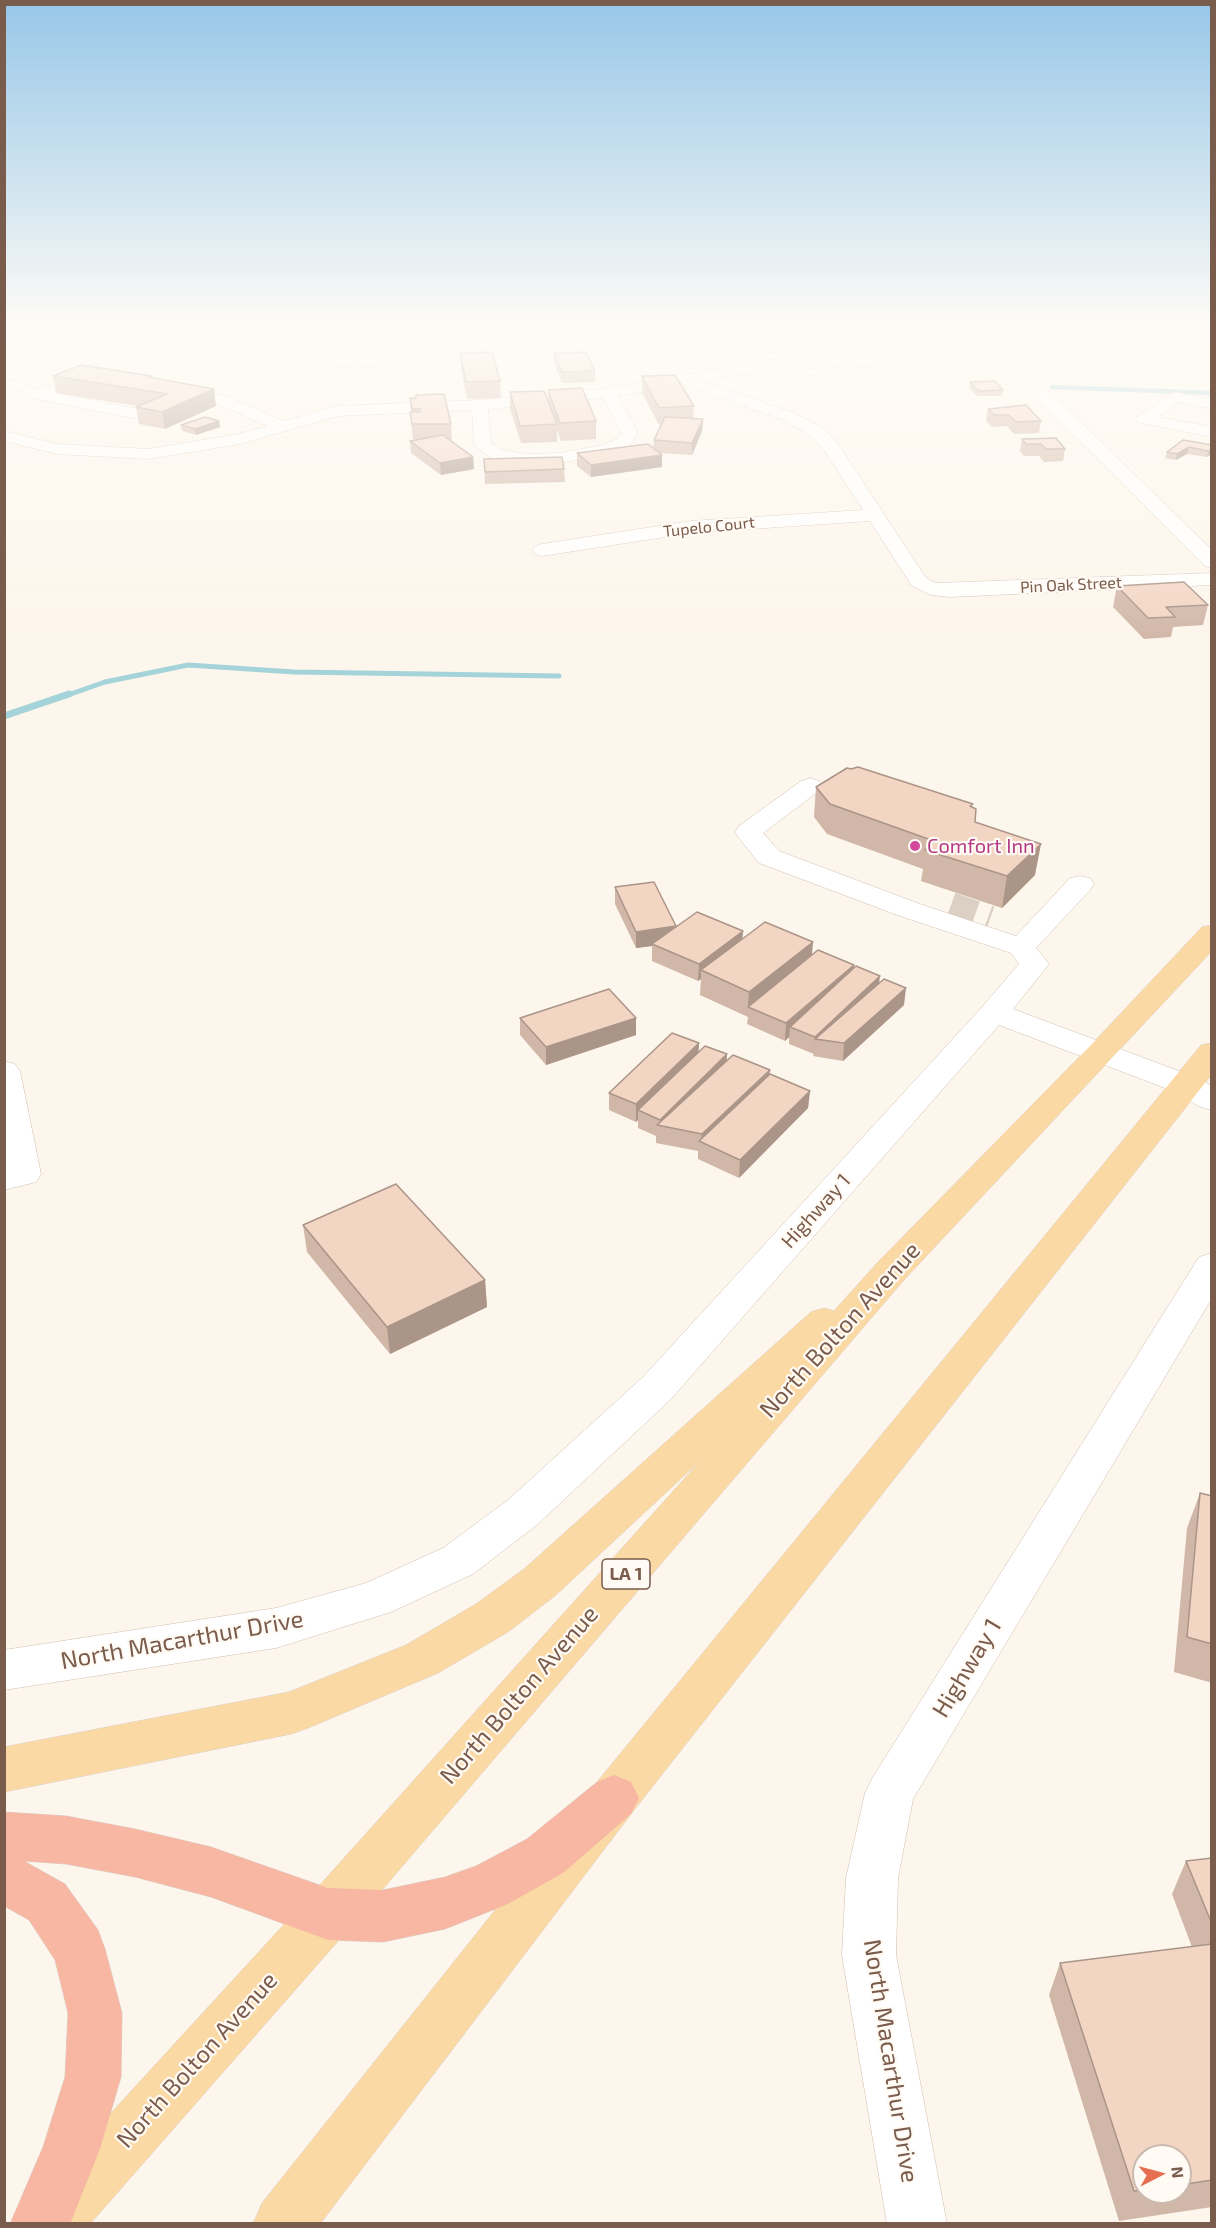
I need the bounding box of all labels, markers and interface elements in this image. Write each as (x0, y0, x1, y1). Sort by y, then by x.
street label: Tupelo Court (662, 513, 756, 541)
street label: Pin Oak Street (1020, 573, 1122, 597)
place label: Comfort Inn (927, 834, 1035, 858)
marker: Comfort Inn (908, 839, 922, 853)
street label: Highway 1 (776, 1169, 856, 1253)
street label: North Bolton Avenue (753, 1236, 927, 1424)
road number: LA 1 (602, 1559, 650, 1589)
street label: North Bolton Avenue (434, 1600, 604, 1790)
street label: North Macarthur Drive (58, 1604, 306, 1676)
street label: Highway 1 (926, 1614, 1008, 1722)
street label: North Macarthur Drive (858, 1937, 924, 2185)
street label: North Bolton Avenue (110, 1966, 284, 2154)
north arrow (1132, 2144, 1192, 2204)
text: N (1168, 2166, 1188, 2179)

